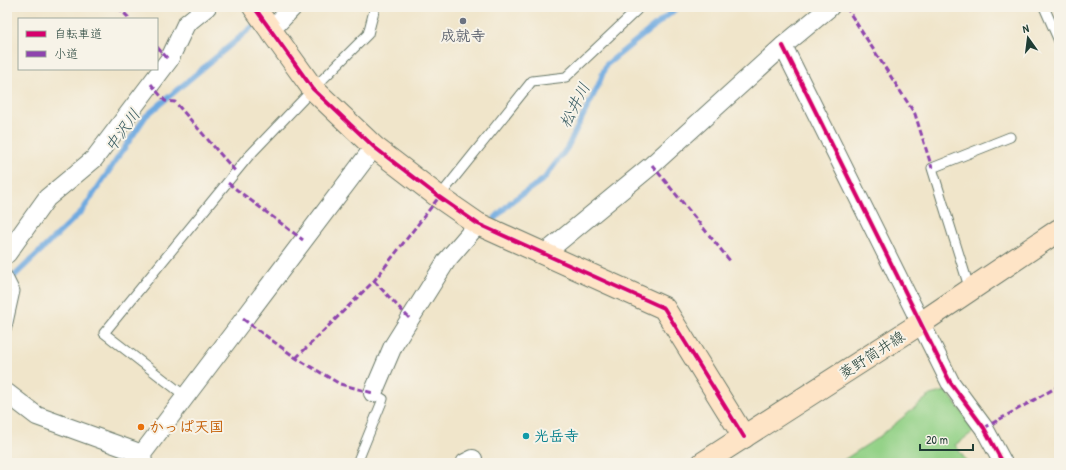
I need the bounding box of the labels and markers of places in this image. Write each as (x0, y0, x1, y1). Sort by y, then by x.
marker: 成就寺 (458, 16, 468, 26)
place label: 成就寺 (440, 25, 486, 46)
place label: かっぱ天国 (149, 416, 224, 437)
marker: かっぱ天国 (136, 422, 146, 432)
place label: 光岳寺 (534, 425, 579, 446)
marker: 光岳寺 (521, 431, 531, 441)

